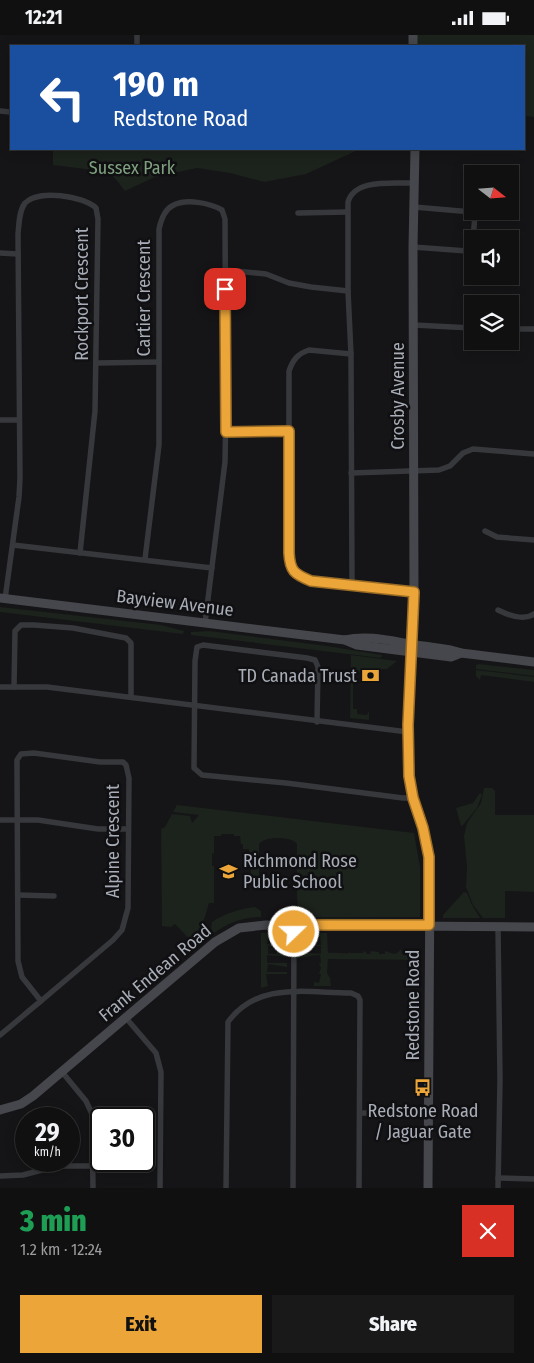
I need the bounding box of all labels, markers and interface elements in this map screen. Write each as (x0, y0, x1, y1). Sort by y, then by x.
text: 12:21 (25, 6, 63, 29)
text: 190 m (113, 63, 199, 105)
icon: left (30, 65, 95, 130)
text: Redstone Road (113, 105, 248, 132)
park label: Sussex Park (89, 157, 176, 179)
north arrow (464, 165, 519, 220)
map controls (464, 165, 519, 350)
street label: Rockport Crescent (71, 227, 93, 361)
button: sound (464, 230, 519, 285)
street label: Cartier Crescent (133, 240, 155, 356)
pin (204, 268, 246, 310)
icon: arrive (211, 275, 239, 303)
button: layers (464, 295, 519, 350)
street label: Crosby Avenue (387, 342, 409, 450)
street label: Bayview Avenue (115, 585, 235, 621)
place label: TD Canada Trust (238, 665, 357, 687)
bank icon: TD Canada Trust (361, 666, 381, 686)
street label: Alpine Crescent (102, 784, 124, 898)
place label: Richmond Rose Public School (243, 850, 357, 893)
school or university icon: Richmond Rose Public School (219, 861, 239, 881)
position arrow (267, 905, 319, 957)
street label: Frank Endean Road (94, 920, 216, 1026)
street label: Redstone Road (402, 950, 424, 1060)
bus stop icon: Redstone Road / Jaguar Gate (413, 1078, 433, 1098)
place label: Redstone Road / Jaguar Gate (368, 1100, 478, 1143)
speed limit sign: 30 (90, 1107, 155, 1172)
text: 29 (35, 1118, 60, 1148)
text: km/h (34, 1145, 61, 1159)
text: 3 min (20, 1203, 87, 1239)
button: close (462, 1205, 514, 1257)
text: 1.2 km · 12:24 (20, 1240, 102, 1259)
button: Exit (20, 1295, 262, 1353)
button: Share (272, 1295, 514, 1353)

